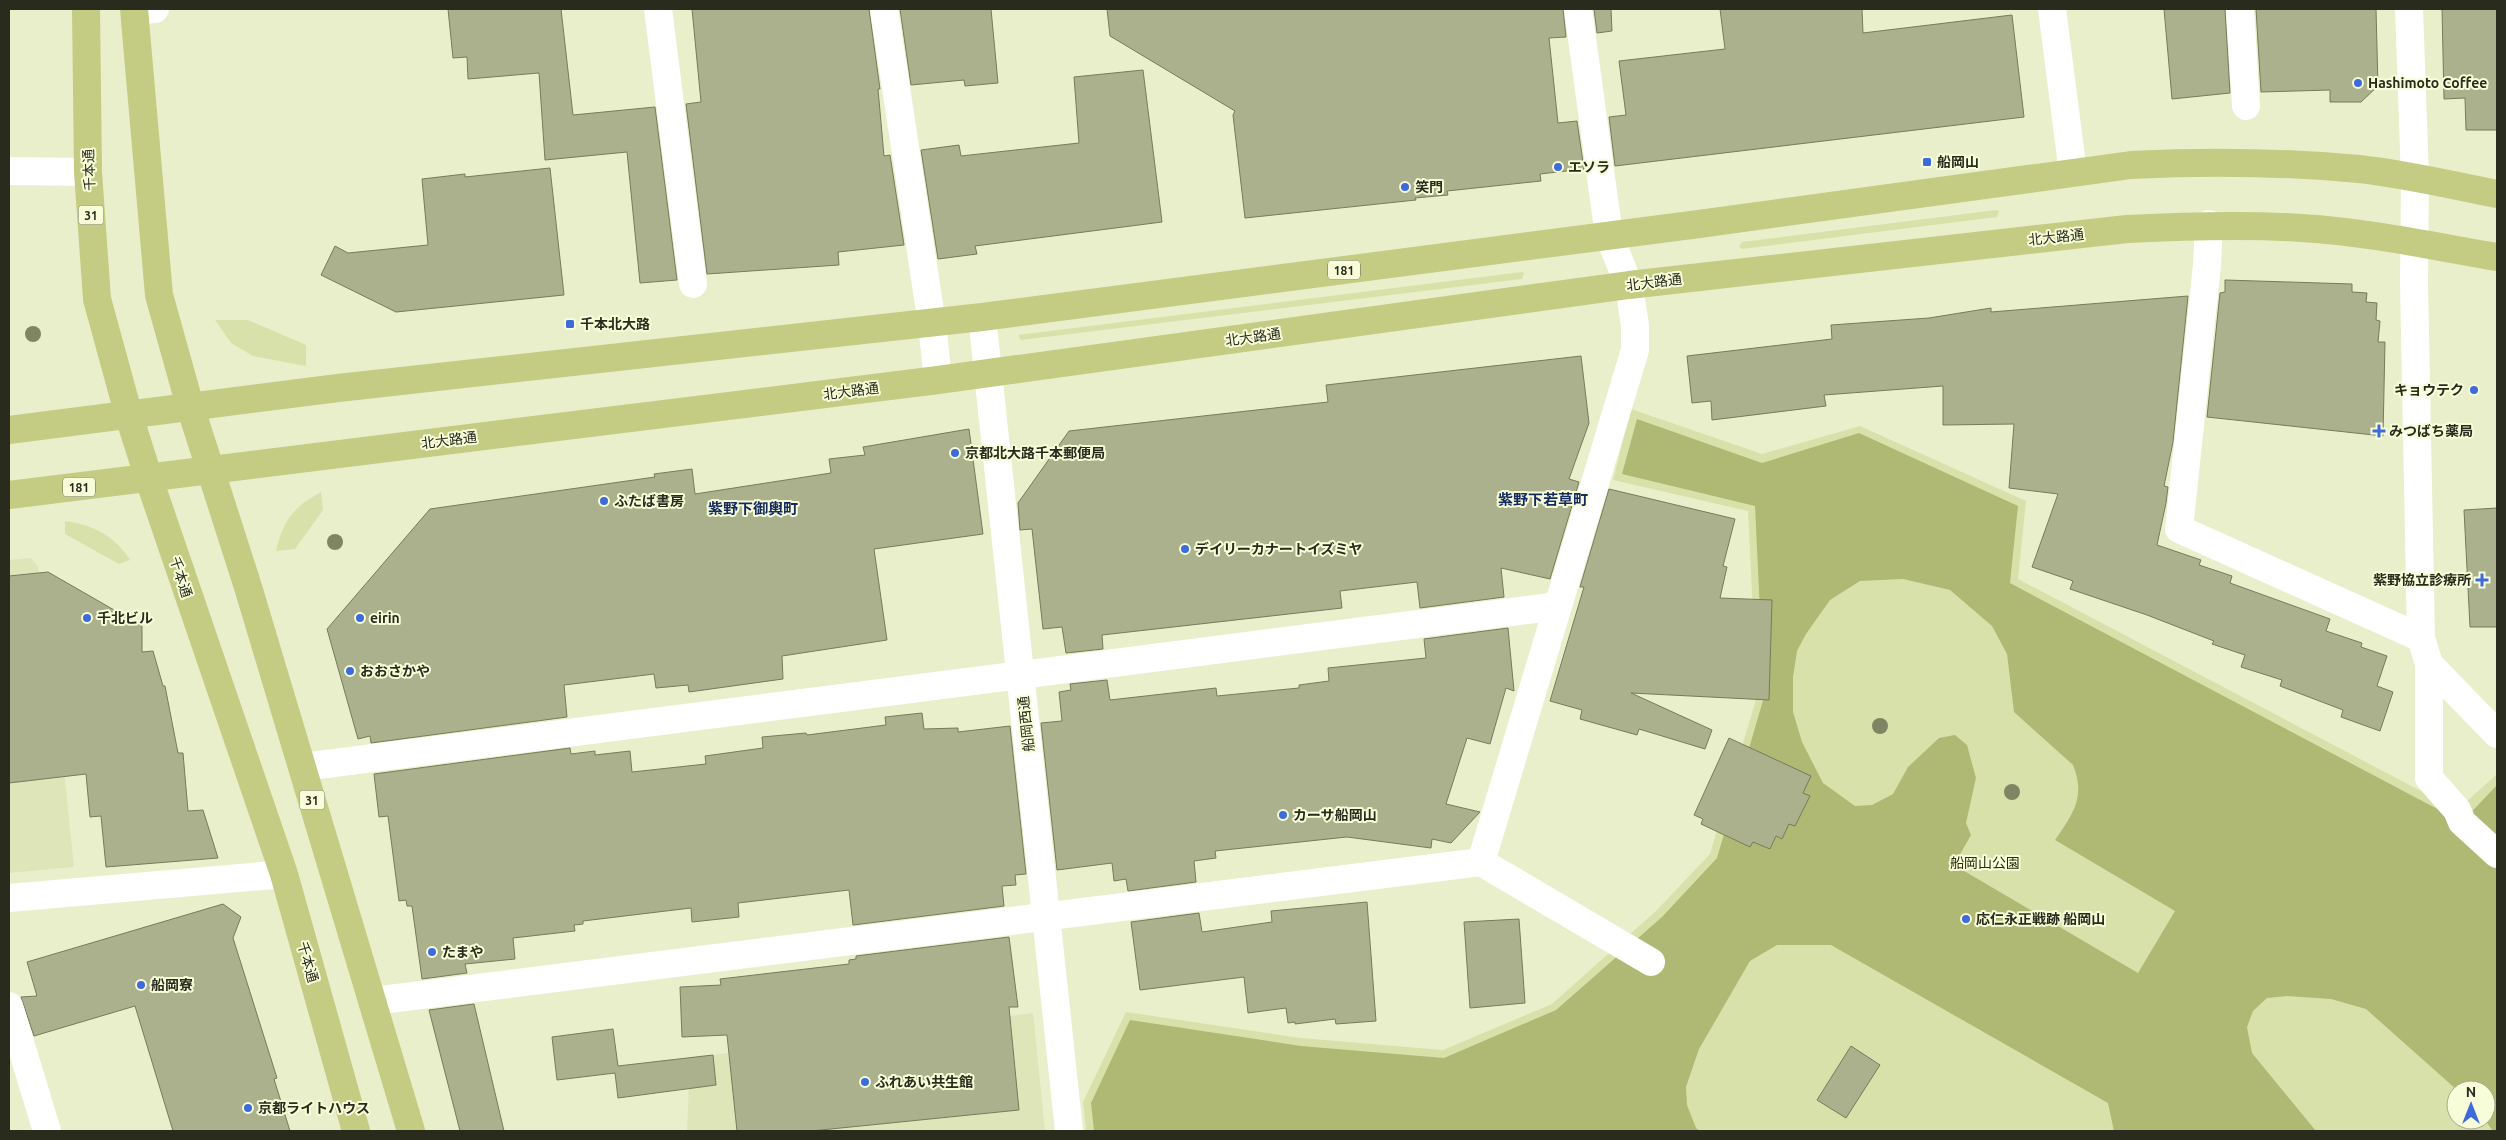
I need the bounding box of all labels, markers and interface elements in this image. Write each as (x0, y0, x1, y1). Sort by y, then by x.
place label: Hashimoto Coffee (2368, 75, 2487, 91)
marker: Hashimoto Coffee (2352, 77, 2364, 89)
street label: 千本通 (80, 149, 98, 191)
place label: 船岡山 (1937, 154, 1979, 170)
marker: 船岡山 (1921, 156, 1933, 168)
place label: エソラ (1568, 159, 1610, 175)
marker: エソラ (1552, 161, 1564, 173)
place label: 笑門 (1415, 179, 1443, 195)
marker: 笑門 (1399, 181, 1411, 193)
road number: 31 (78, 206, 104, 224)
street label: 北大路通 (2027, 226, 2085, 248)
road number: 181 (1328, 260, 1360, 280)
street label: 北大路通 (1625, 271, 1683, 293)
place label: 千本北大路 (580, 316, 650, 332)
marker: 千本北大路 (564, 318, 576, 330)
street label: 北大路通 (1224, 325, 1282, 349)
street label: 北大路通 (822, 380, 880, 402)
place label: キョウテク (2394, 382, 2464, 398)
marker: キョウテク (2468, 384, 2480, 396)
place label: みつばち薬局 (2389, 423, 2473, 439)
marker: みつばち薬局 (2373, 425, 2385, 437)
street label: 北大路通 (420, 429, 478, 451)
place label: 京都北大路千本郵便局 (965, 445, 1105, 461)
marker: 京都北大路千本郵便局 (949, 447, 961, 459)
road number: 181 (63, 478, 95, 497)
district label: 紫野下若草町 (1498, 491, 1588, 508)
place label: ふたば書房 (614, 493, 684, 509)
marker: ふたば書房 (598, 495, 610, 507)
district label: 紫野下御輿町 (708, 500, 798, 517)
place label: デイリーカナートイズミヤ (1195, 541, 1363, 557)
marker: デイリーカナートイズミヤ (1179, 543, 1191, 555)
street label: 千本通 (167, 555, 195, 599)
place label: 紫野協立診療所 (2373, 572, 2471, 588)
marker: 紫野協立診療所 (2475, 573, 2489, 587)
place label: 千北ビル (97, 610, 153, 626)
place label: eirin (370, 610, 400, 626)
marker: 千北ビル (81, 612, 93, 624)
marker: eirin (354, 612, 366, 624)
place label: おおさかや (360, 663, 430, 679)
marker: おおさかや (344, 665, 356, 677)
street label: 船岡西通 (1015, 695, 1037, 753)
road number: 31 (300, 790, 324, 810)
place label: カーサ船岡山 (1293, 807, 1377, 823)
marker: カーサ船岡山 (1277, 809, 1289, 821)
park label: 船岡山公園 (1950, 855, 2020, 871)
place label: 応仁永正戦跡 船岡山 (1976, 911, 2105, 927)
marker: 応仁永正戦跡 船岡山 (1960, 913, 1972, 925)
street label: 千本通 (295, 940, 321, 984)
place label: たまや (442, 944, 484, 960)
marker: たまや (426, 946, 438, 958)
place label: 船岡寮 (151, 977, 193, 993)
marker: 船岡寮 (135, 979, 147, 991)
place label: ふれあい共生館 (875, 1074, 973, 1090)
marker: ふれあい共生館 (859, 1076, 871, 1088)
north arrow (2446, 1080, 2496, 1130)
text: N (2466, 1084, 2476, 1100)
place label: 京都ライトハウス (258, 1100, 370, 1116)
marker: 京都ライトハウス (242, 1102, 254, 1114)

